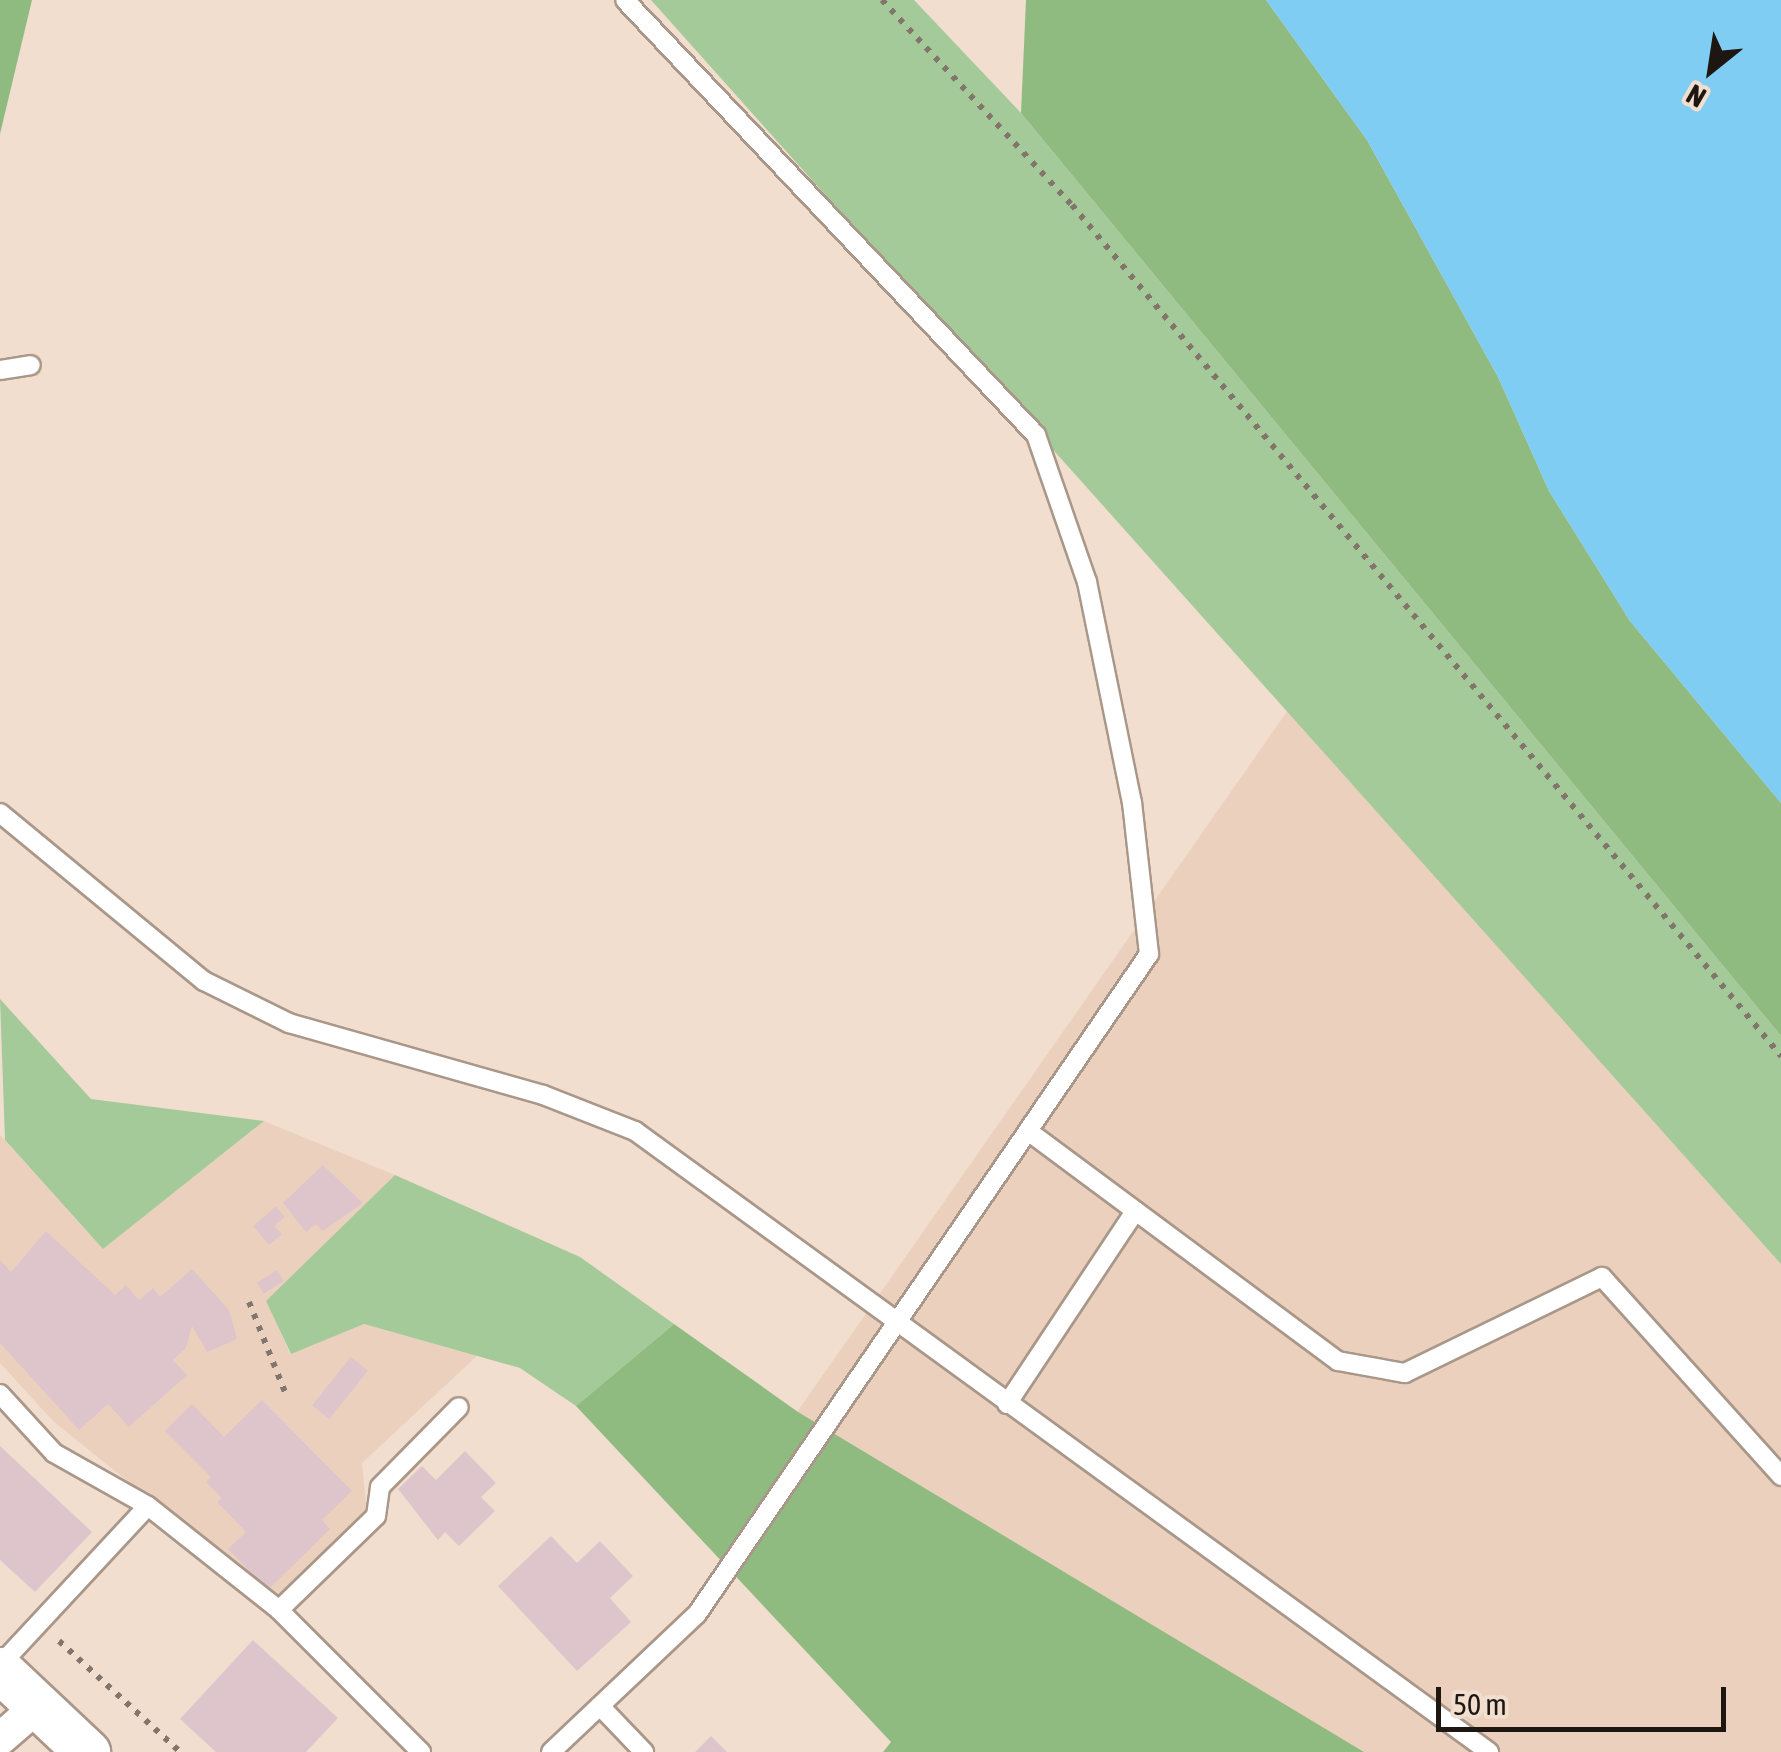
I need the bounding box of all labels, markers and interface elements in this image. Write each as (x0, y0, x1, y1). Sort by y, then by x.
north arrow (1661, 20, 1761, 120)
text: N (1681, 78, 1711, 114)
scale bar (1441, 1667, 1731, 1729)
text: 50 m (1453, 1687, 1507, 1721)

